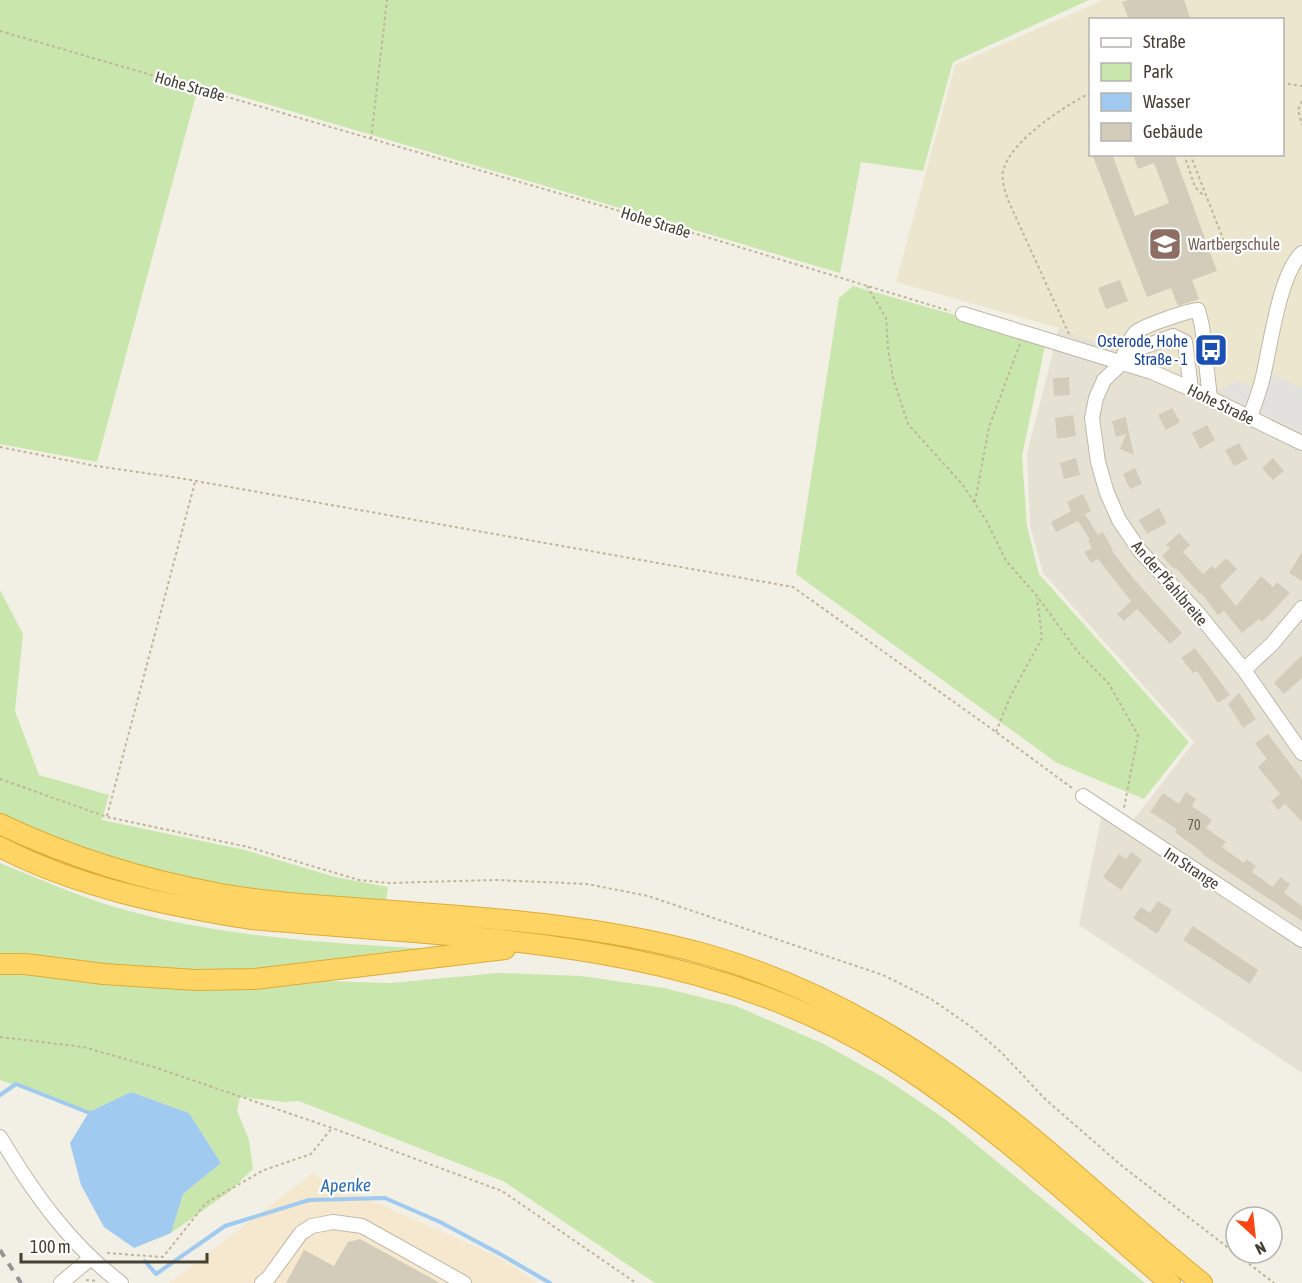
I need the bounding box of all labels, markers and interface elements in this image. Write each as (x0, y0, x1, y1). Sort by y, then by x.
legend (1089, 18, 1284, 156)
text: Straße (1143, 31, 1186, 52)
text: Park (1143, 61, 1173, 82)
street label: Hohe Straße (153, 67, 227, 105)
text: Wasser (1143, 91, 1191, 112)
text: Gebäude (1143, 121, 1203, 142)
street label: Hohe Straße (619, 203, 693, 241)
school or university icon: Wartbergschule (1147, 226, 1183, 262)
place label: Wartbergschule (1188, 235, 1280, 254)
place label: Osterode, Hohe Straße - 1 (1097, 332, 1188, 368)
bus stop icon: Osterode, Hohe Straße - 1 (1193, 332, 1229, 368)
street label: Hohe Straße (1185, 380, 1257, 428)
street label: An der Pfahlbreite (1128, 537, 1212, 629)
house number: 70 (1187, 817, 1201, 833)
street label: Im Strange (1160, 843, 1223, 893)
water label: Apenke (320, 1174, 371, 1196)
north arrow (1224, 1205, 1284, 1265)
scale bar (21, 1226, 207, 1264)
text: 100 m (30, 1236, 71, 1257)
text: N (1253, 1238, 1269, 1259)

